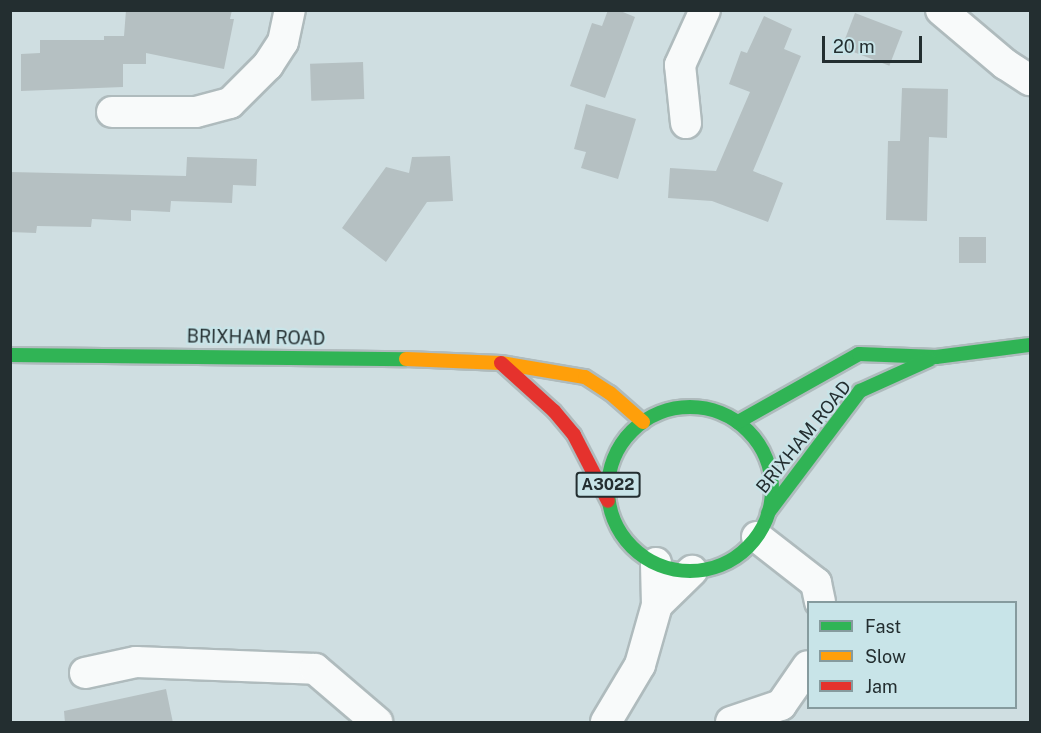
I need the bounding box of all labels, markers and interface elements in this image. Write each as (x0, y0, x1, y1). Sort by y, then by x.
scale bar (825, 24, 926, 62)
text: 20 m (833, 36, 875, 57)
street label: BRIXHAM ROAD (187, 326, 325, 350)
street label: BRIXHAM ROAD (752, 376, 856, 498)
road number: A3022 (575, 472, 641, 498)
legend (807, 601, 1017, 709)
text: Fast (865, 616, 901, 637)
text: Slow (865, 646, 906, 667)
text: Jam (865, 676, 898, 697)

